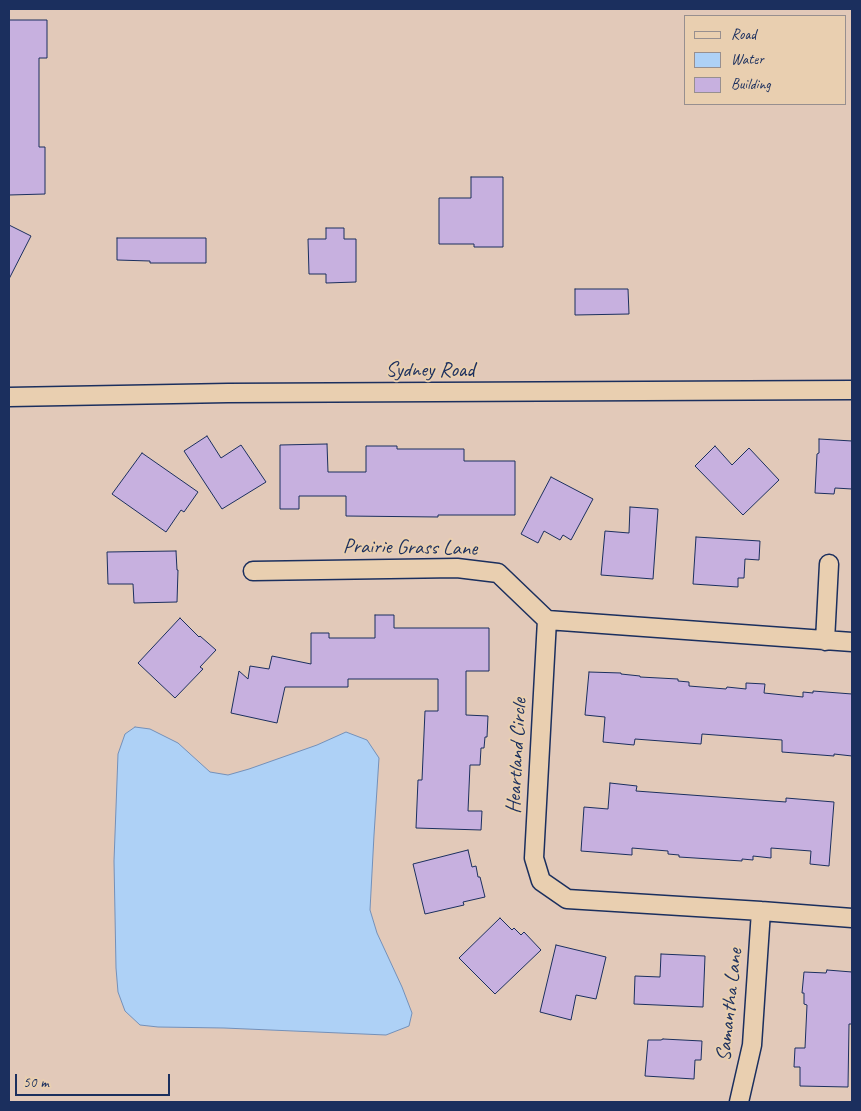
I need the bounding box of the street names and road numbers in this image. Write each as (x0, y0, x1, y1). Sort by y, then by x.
street label: Sydney Road (386, 357, 474, 383)
street label: Prairie Grass Lane (343, 534, 477, 562)
street label: Heartland Circle (501, 698, 533, 814)
street label: Samantha Lane (712, 947, 748, 1063)

